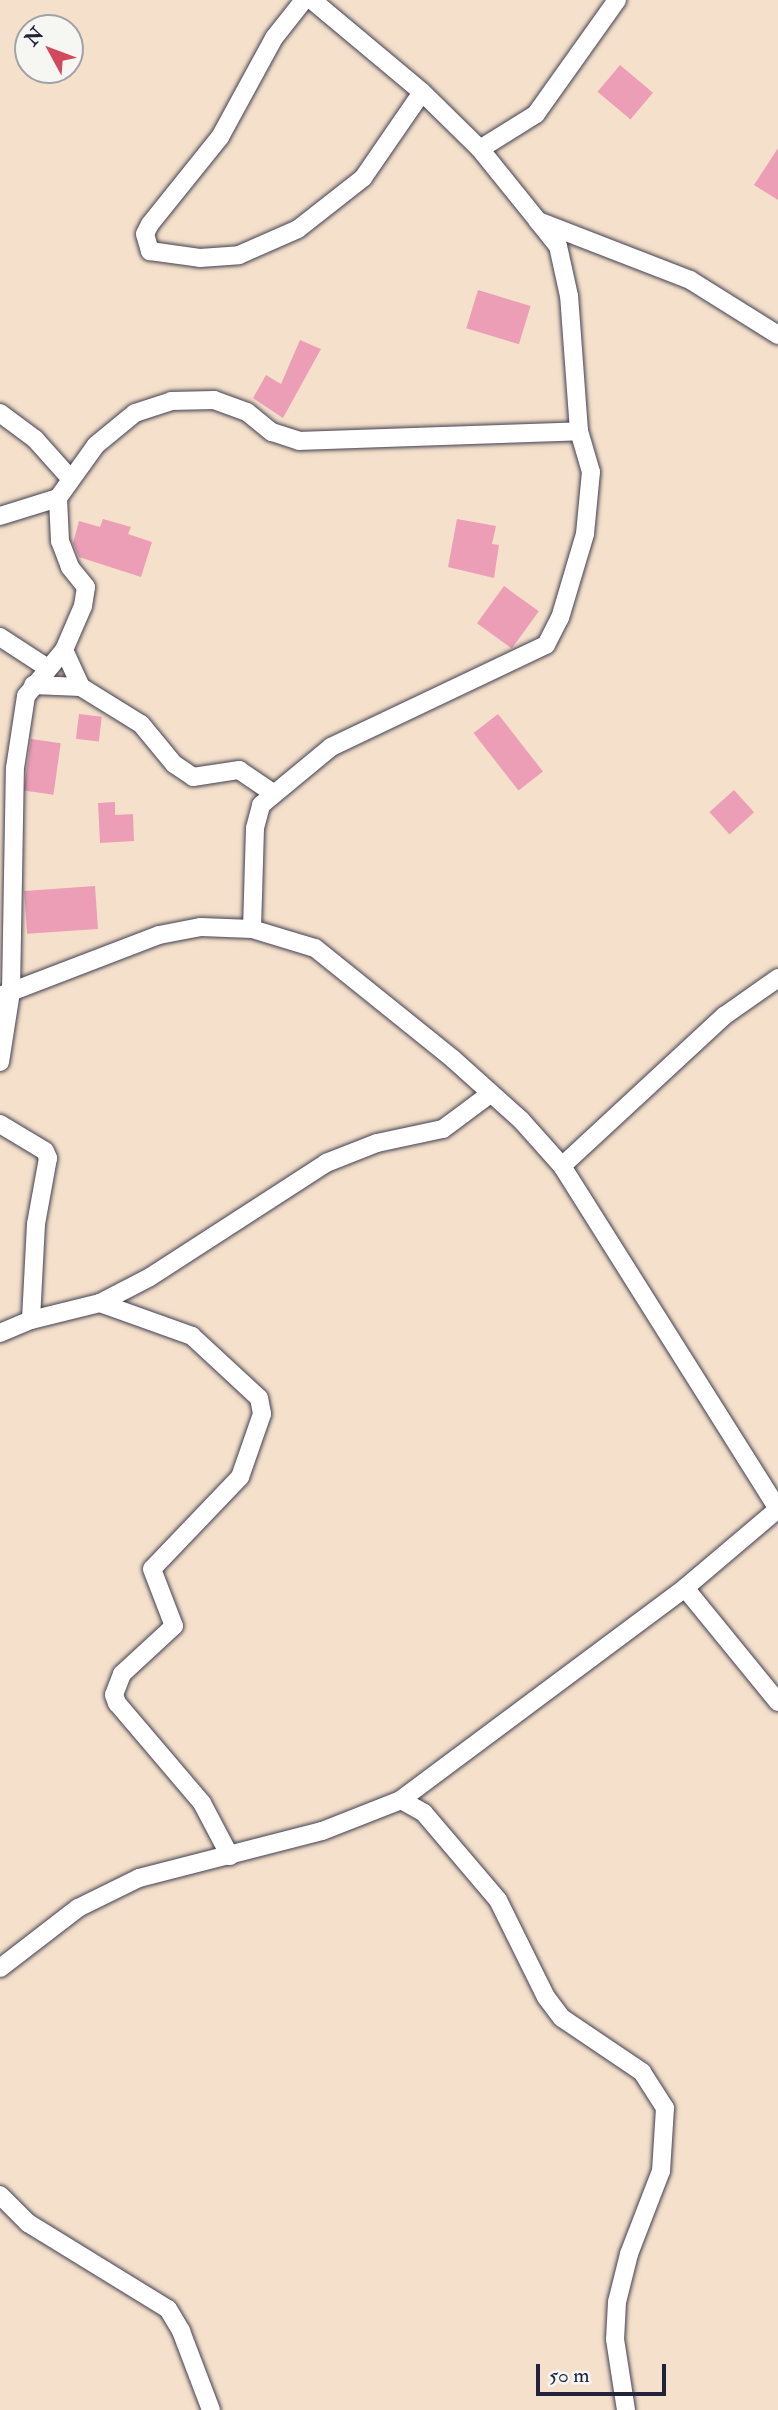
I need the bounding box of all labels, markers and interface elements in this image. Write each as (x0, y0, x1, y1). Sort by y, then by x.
north arrow (14, 14, 84, 84)
text: N (20, 22, 49, 51)
scale bar (540, 2350, 670, 2394)
text: 50 m (549, 2362, 590, 2389)

